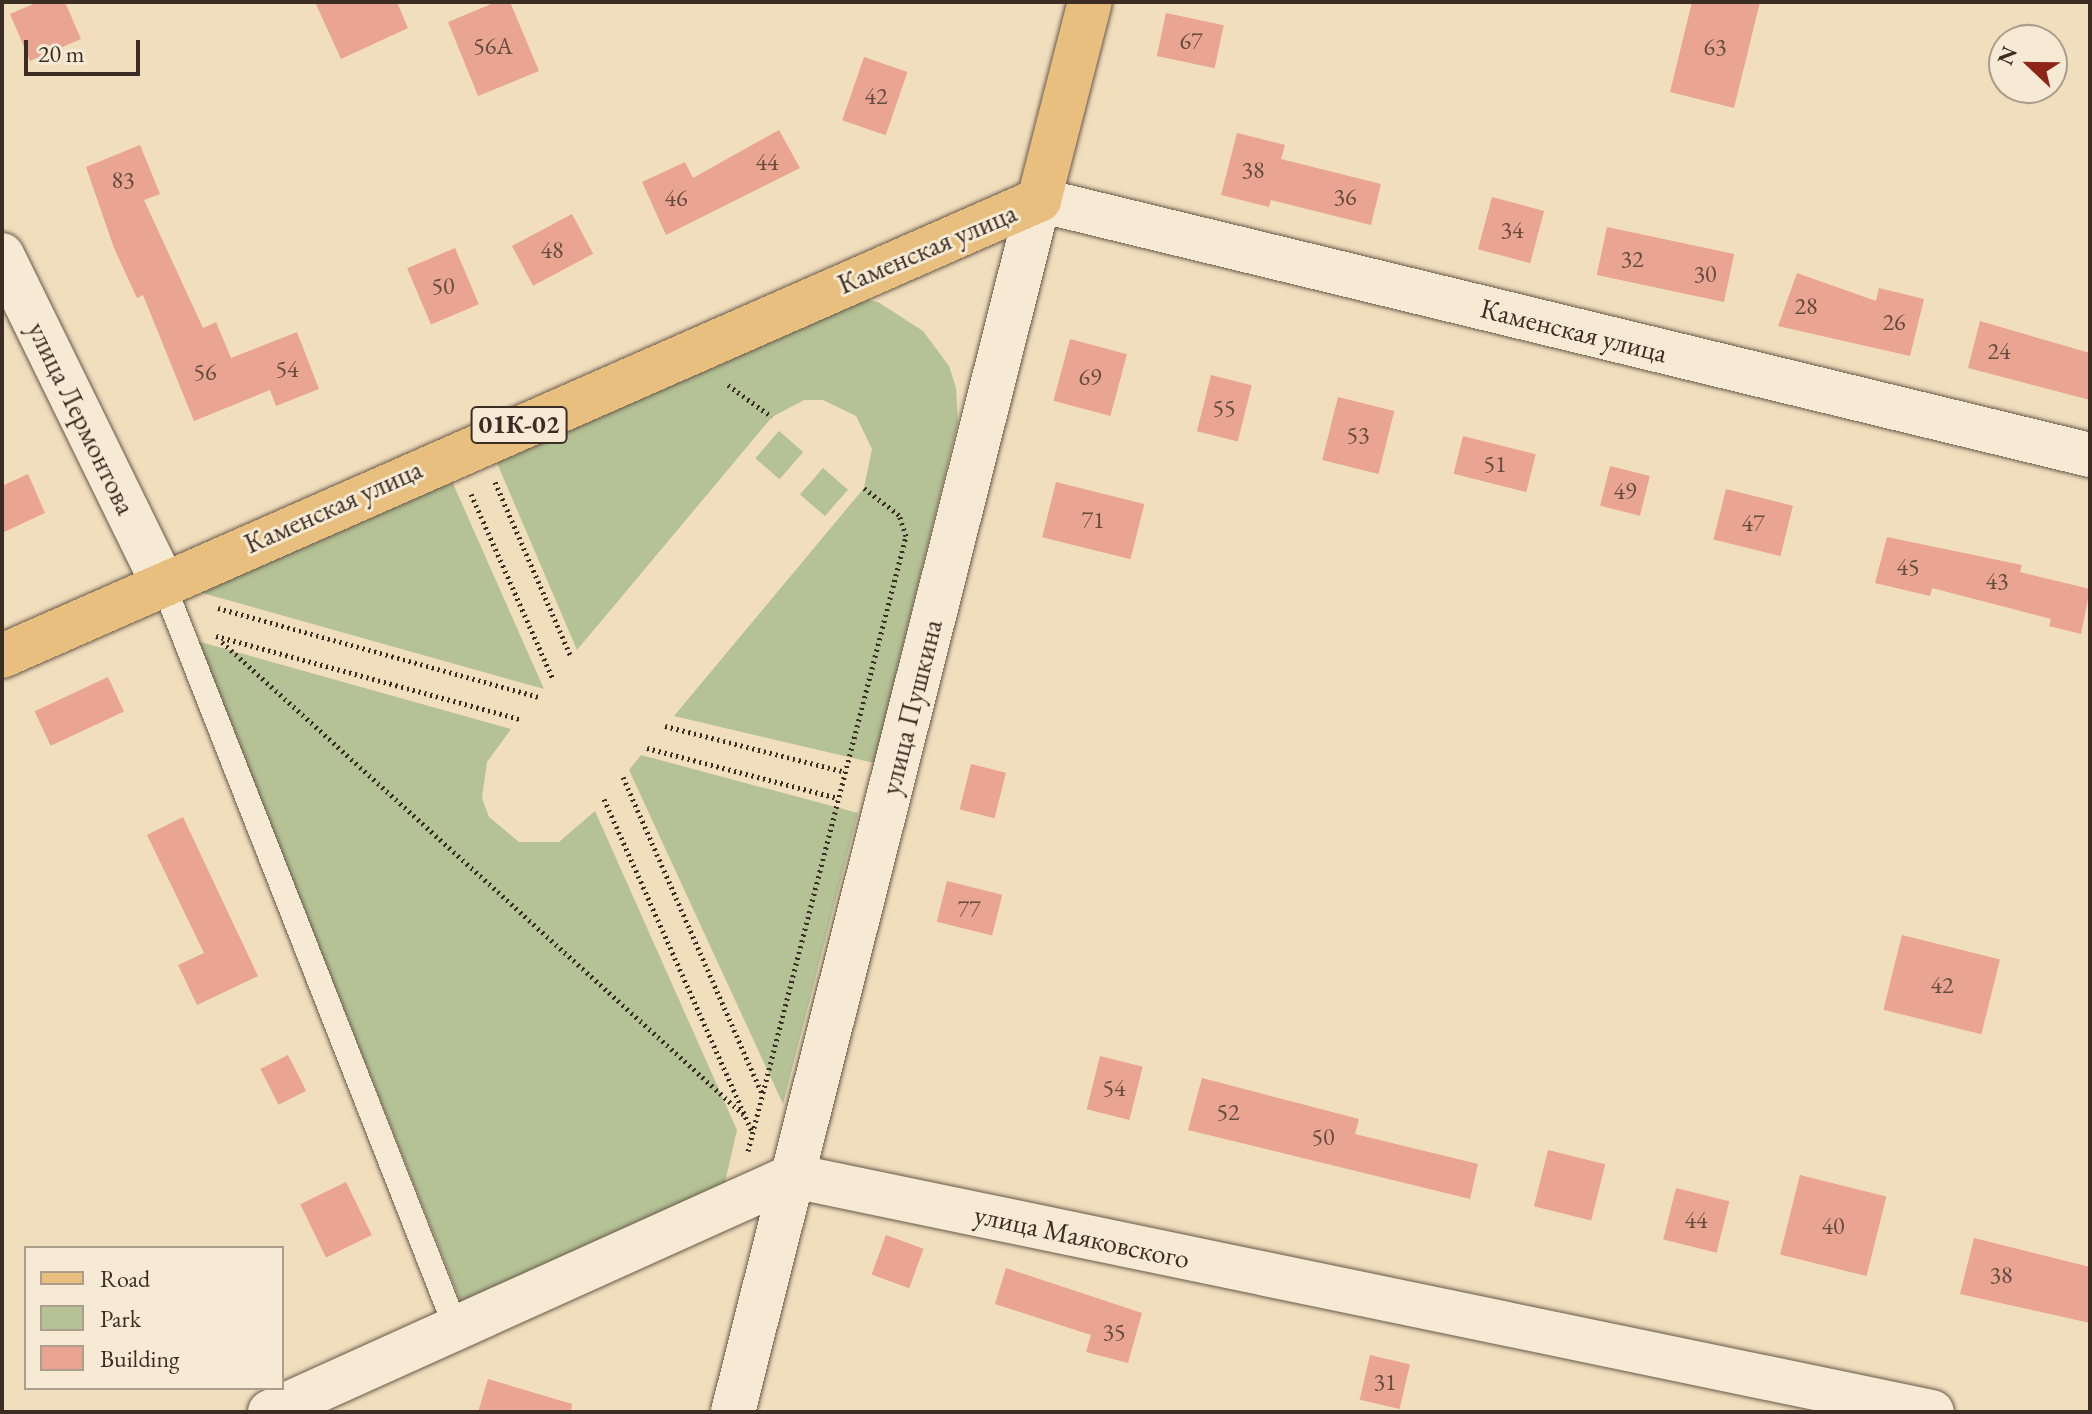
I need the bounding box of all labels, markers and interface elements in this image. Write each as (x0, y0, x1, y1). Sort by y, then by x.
scale bar (28, 24, 144, 74)
north arrow (1988, 24, 2068, 104)
house number: 67 (1179, 27, 1203, 55)
house number: 56А (473, 32, 513, 60)
house number: 63 (1703, 33, 1727, 61)
text: 20 m (38, 38, 85, 69)
text: N (1990, 42, 2024, 69)
house number: 42 (864, 82, 888, 110)
house number: 44 (755, 148, 779, 176)
house number: 38 (1241, 156, 1265, 184)
house number: 83 (111, 166, 135, 194)
house number: 36 (1333, 183, 1357, 211)
house number: 46 (664, 184, 688, 212)
street label: Каменская улица (832, 195, 1022, 301)
house number: 34 (1500, 216, 1524, 244)
house number: 48 (540, 236, 564, 264)
house number: 32 (1620, 245, 1644, 273)
house number: 30 (1693, 260, 1717, 288)
house number: 50 (431, 272, 455, 300)
street label: Каменская улица (1477, 291, 1671, 369)
house number: 28 (1794, 292, 1818, 320)
house number: 26 (1882, 308, 1906, 336)
street label: улица Лермонтова (21, 316, 143, 520)
house number: 24 (1987, 337, 2011, 365)
house number: 54 (275, 355, 299, 383)
house number: 56 (193, 358, 217, 386)
house number: 69 (1078, 363, 1102, 391)
house number: 55 (1212, 394, 1236, 422)
road number: 01К-02 (469, 403, 569, 447)
house number: 53 (1346, 421, 1370, 449)
house number: 51 (1483, 450, 1507, 478)
street label: Каменская улица (239, 452, 427, 560)
house number: 49 (1613, 477, 1637, 505)
house number: 71 (1081, 506, 1105, 534)
house number: 47 (1741, 509, 1765, 537)
house number: 45 (1896, 553, 1920, 581)
house number: 43 (1985, 567, 2009, 595)
street label: улица Пушкина (873, 616, 949, 798)
house number: 77 (957, 895, 981, 923)
house number: 42 (1930, 971, 1954, 999)
house number: 54 (1102, 1074, 1126, 1102)
house number: 52 (1216, 1098, 1240, 1126)
house number: 50 (1311, 1123, 1335, 1151)
street label: улица Маяковского (971, 1197, 1193, 1275)
house number: 44 (1684, 1206, 1708, 1234)
house number: 40 (1821, 1212, 1845, 1240)
legend (24, 1246, 284, 1390)
house number: 38 (1989, 1261, 2013, 1289)
text: Road (100, 1263, 150, 1294)
text: Park (100, 1303, 141, 1334)
house number: 35 (1102, 1318, 1126, 1346)
text: Building (100, 1343, 180, 1374)
house number: 31 (1373, 1368, 1397, 1396)

